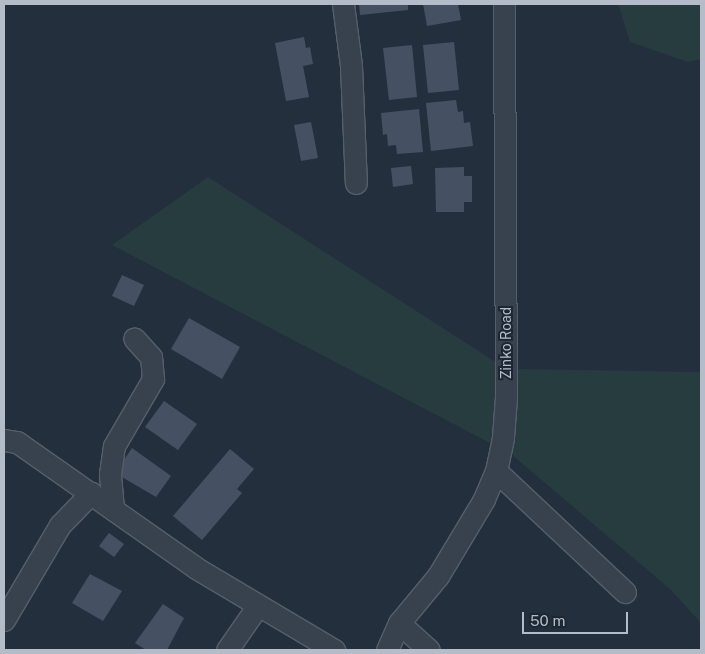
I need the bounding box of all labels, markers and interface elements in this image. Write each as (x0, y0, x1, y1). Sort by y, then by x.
street label: Zinko Road (498, 307, 514, 379)
scale bar (525, 602, 631, 634)
text: 50 m (530, 612, 565, 629)

